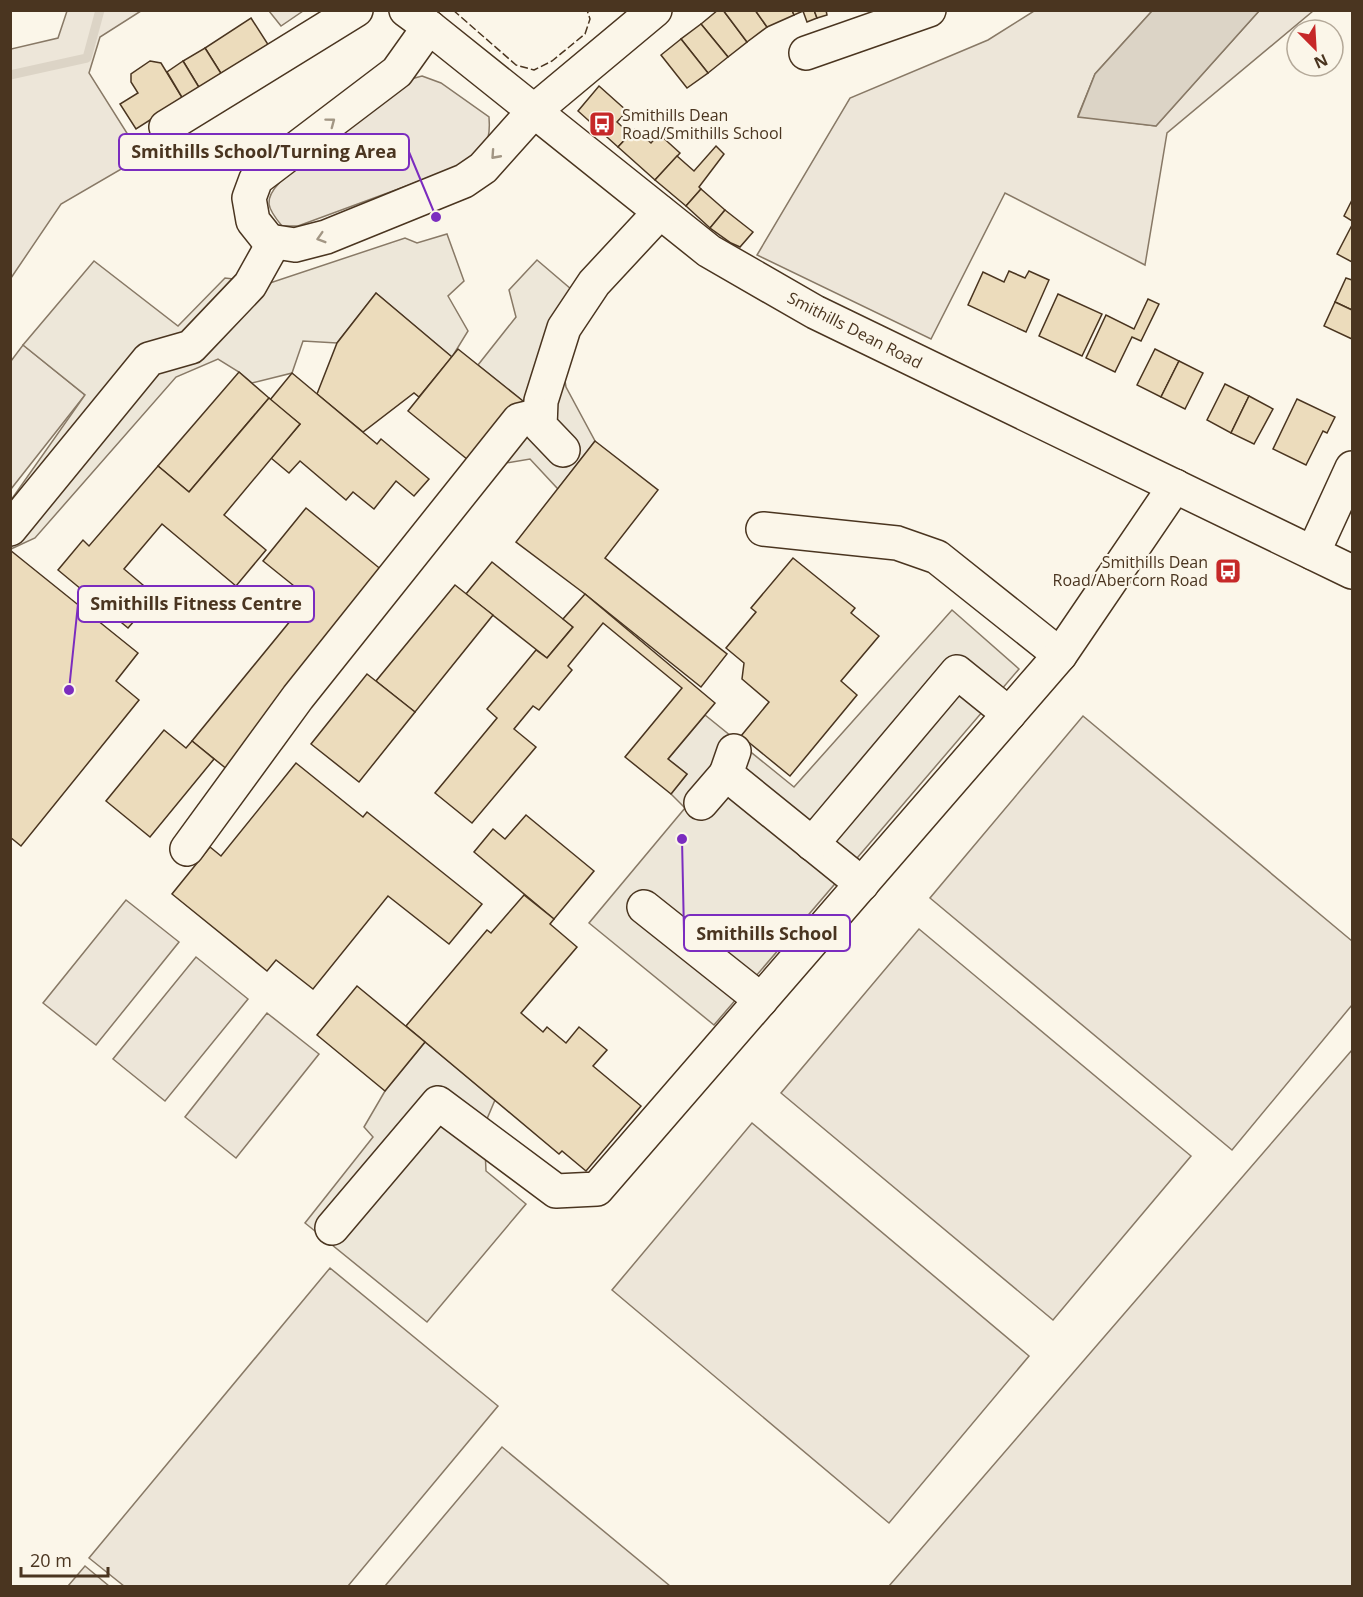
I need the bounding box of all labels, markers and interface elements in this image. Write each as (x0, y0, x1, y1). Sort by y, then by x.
north arrow (1285, 18, 1345, 78)
text: N (1311, 49, 1332, 74)
place label: Smithills Dean Road/Smithills School (622, 104, 783, 144)
bus stop icon: Smithills Dean Road/Smithills School (587, 109, 617, 139)
one-way arrow (324, 118, 335, 129)
callout: Smithills School/Turning Area (119, 134, 409, 170)
text: Smithills School/Turning Area (131, 139, 397, 163)
one-way arrow (491, 148, 502, 159)
one-way arrow (316, 231, 327, 243)
street label: Smithills Dean Road (784, 286, 926, 374)
place label: Smithills Dean Road/Abercorn Road (1053, 551, 1208, 591)
bus stop icon: Smithills Dean Road/Abercorn Road (1213, 556, 1243, 586)
callout: Smithills Fitness Centre (78, 586, 314, 622)
text: Smithills Fitness Centre (90, 591, 302, 615)
callout: Smithills School (684, 915, 850, 951)
text: Smithills School (696, 921, 838, 945)
scale bar (21, 1540, 108, 1578)
text: 20 m (30, 1548, 72, 1572)

